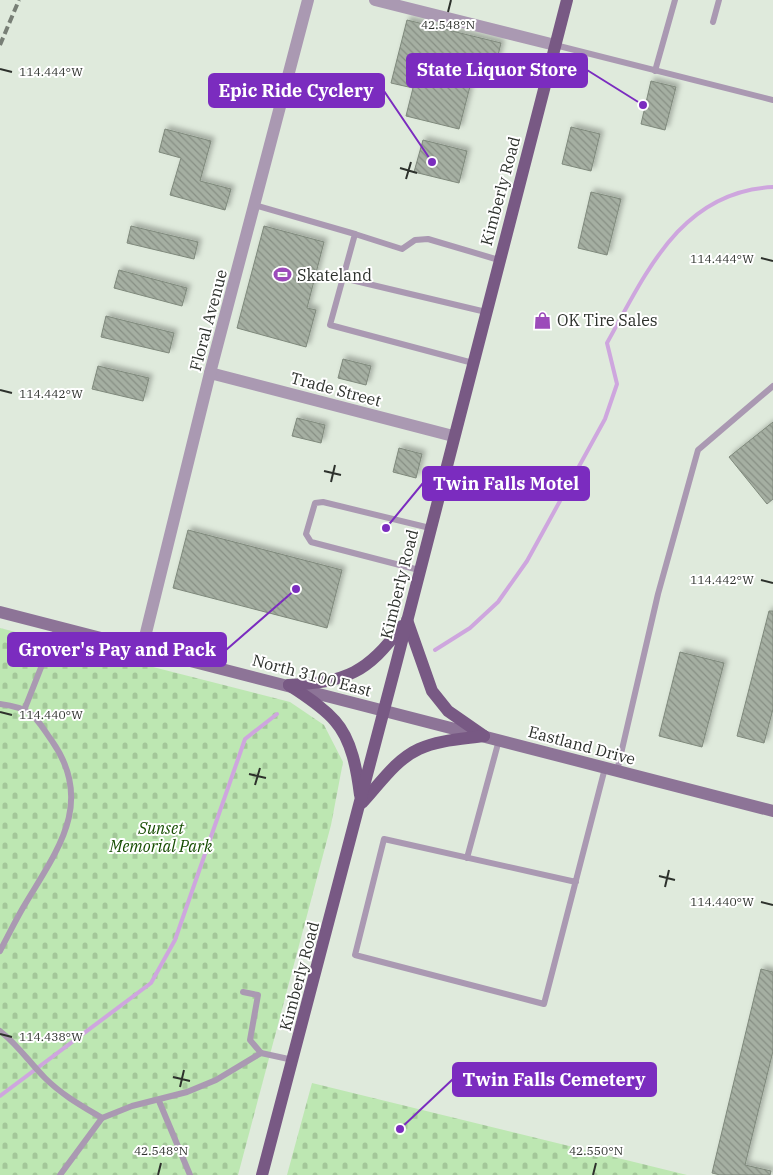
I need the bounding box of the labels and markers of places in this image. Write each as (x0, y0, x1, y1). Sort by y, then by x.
callout: State Liquor Store (407, 54, 587, 87)
callout: Epic Ride Cyclery (209, 74, 384, 107)
sports icon: Skateland (273, 265, 293, 285)
place label: Skateland (297, 265, 372, 285)
shop icon: OK Tire Sales (533, 310, 553, 330)
place label: OK Tire Sales (557, 310, 658, 330)
callout: Twin Falls Motel (423, 467, 589, 500)
callout: Grover's Pay and Pack (8, 633, 226, 666)
callout: Twin Falls Cemetery (453, 1063, 656, 1096)

